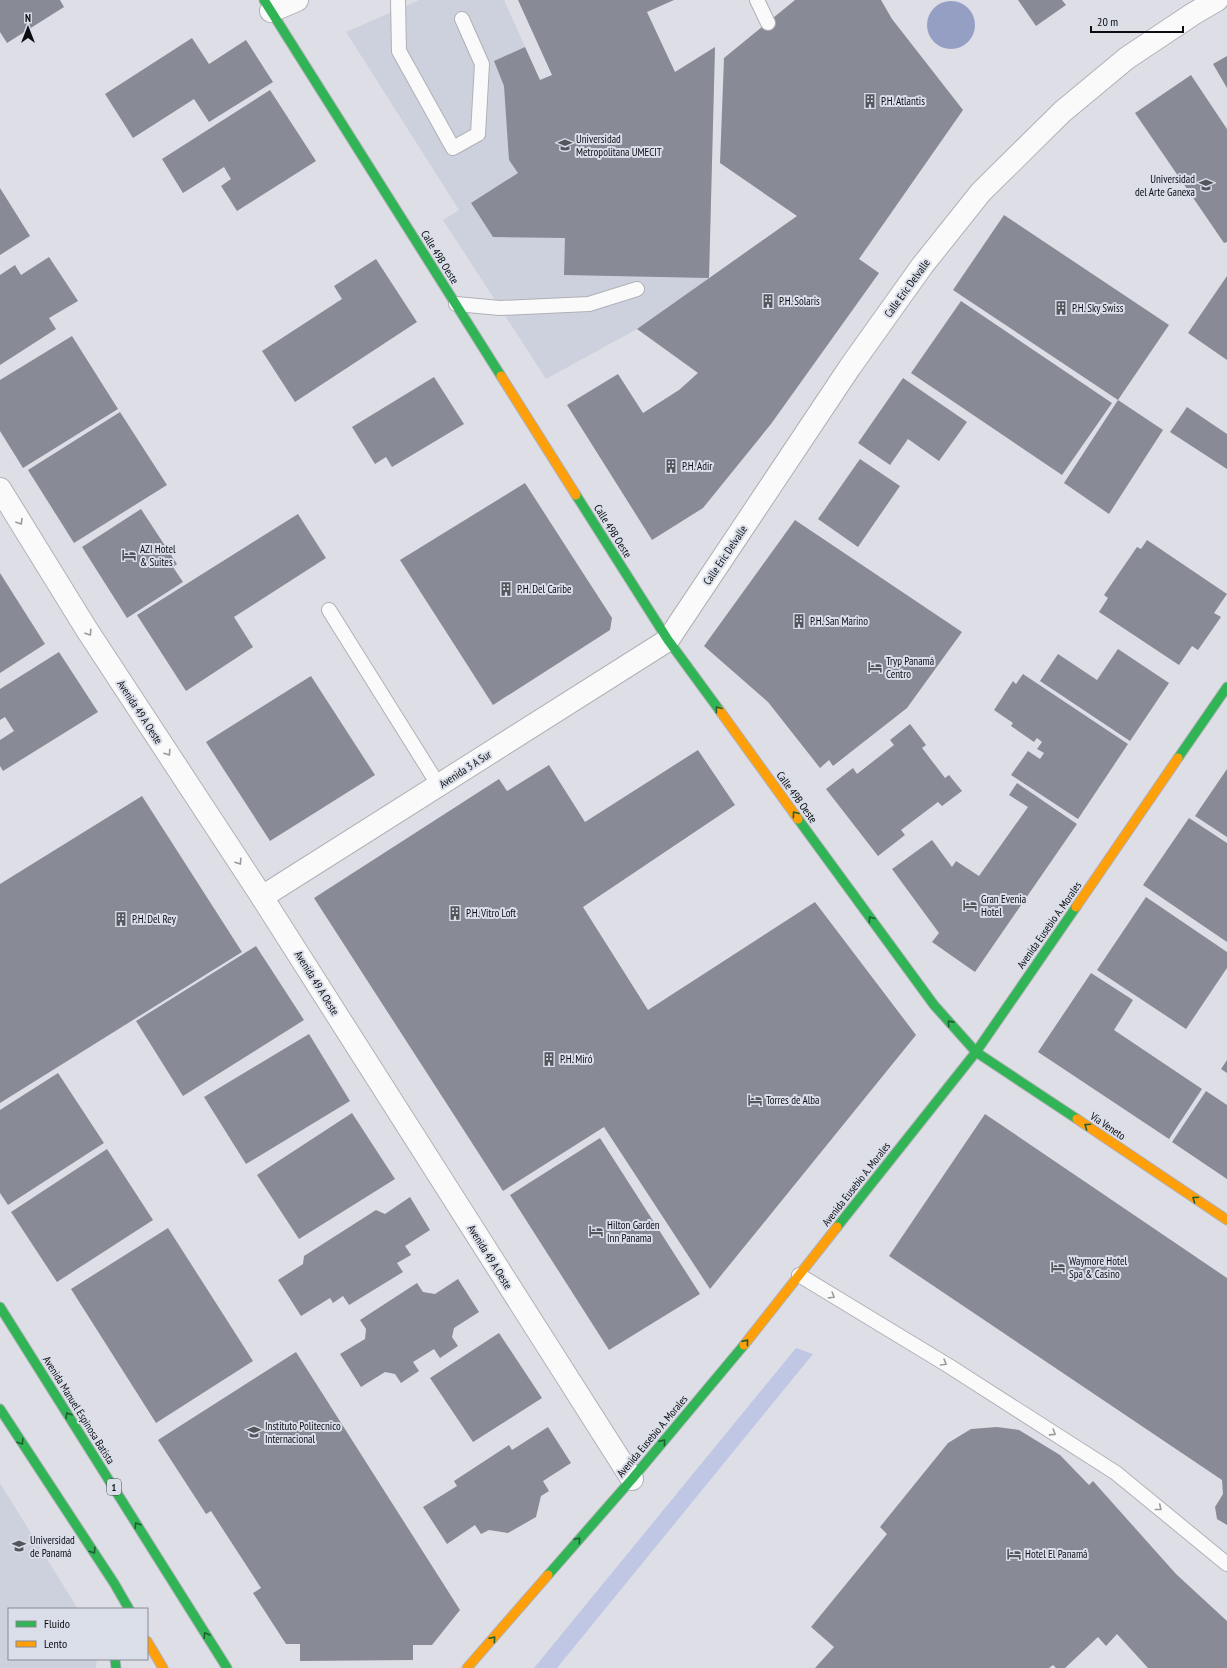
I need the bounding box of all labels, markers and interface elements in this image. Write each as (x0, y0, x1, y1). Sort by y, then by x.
north arrow (8, 8, 48, 48)
scale bar (1091, 8, 1183, 34)
text: N (25, 11, 31, 25)
text: 20 m (1097, 14, 1118, 29)
building icon: P.H. Atlantis (862, 93, 878, 109)
place label: P.H. Atlantis (881, 94, 925, 108)
place label: Universidad Metropolitana UMECIT (576, 132, 662, 159)
school or university icon: Universidad Metropolitana UMECIT (557, 137, 573, 153)
place label: Universidad del Arte Ganexa (1135, 172, 1195, 199)
school or university icon: Universidad del Arte Ganexa (1198, 177, 1214, 193)
street label: Calle 49B Oeste (418, 228, 462, 287)
street label: Calle Eric Delvalle (881, 256, 933, 320)
building icon: P.H. Solaris (760, 293, 776, 309)
place label: P.H. Solaris (779, 294, 820, 308)
building icon: P.H. Sky Swiss (1053, 300, 1069, 316)
place label: P.H. Sky Swiss (1072, 301, 1124, 315)
building icon: P.H. Adir (663, 458, 679, 474)
place label: P.H. Adir (682, 459, 712, 473)
street label: Calle 49B Oeste (591, 502, 635, 561)
one-way arrow (16, 518, 23, 525)
street label: Calle Eric Delvalle (700, 522, 750, 587)
place label: AZI Hotel & Suites (140, 542, 176, 569)
hotel icon: AZI Hotel & Suites (121, 547, 137, 563)
building icon: P.H. Del Caribe (498, 581, 514, 597)
place label: P.H. Del Caribe (517, 582, 572, 596)
building icon: P.H. San Marino (791, 613, 807, 629)
place label: P.H. San Marino (810, 614, 868, 628)
one-way arrow (84, 628, 91, 635)
place label: Tryp Panamá Centro (886, 654, 934, 681)
hotel icon: Tryp Panamá Centro (867, 659, 883, 675)
street label: Avenida 49 A Oeste (114, 677, 166, 747)
one-way arrow (716, 707, 723, 714)
street label: Avenida 3 A Sur (436, 747, 494, 791)
one-way arrow (163, 749, 170, 756)
street label: Calle 49B Oeste (774, 768, 821, 826)
one-way arrow (792, 812, 799, 819)
one-way arrow (234, 858, 242, 865)
street label: Avenida Eusebio A. Morales (1014, 879, 1084, 971)
place label: Gran Evenia Hotel (981, 892, 1026, 919)
hotel icon: Gran Evenia Hotel (962, 897, 978, 913)
building icon: P.H. Vitro Loft (447, 905, 463, 921)
place label: P.H. Vitro Loft (466, 906, 516, 920)
building icon: P.H. Del Rey (113, 911, 129, 927)
place label: P.H. Del Rey (132, 912, 177, 926)
one-way arrow (869, 917, 876, 924)
street label: Avenida 49 A Oeste (292, 948, 343, 1018)
one-way arrow (947, 1020, 954, 1028)
building icon: P.H. Miró (541, 1051, 557, 1067)
place label: P.H. Miró (560, 1052, 593, 1066)
hotel icon: Torres de Alba (747, 1092, 763, 1108)
place label: Torres de Alba (766, 1093, 819, 1107)
street label: Vía Veneto (1087, 1109, 1129, 1143)
one-way arrow (1084, 1124, 1091, 1131)
street label: Avenida Eusebio A. Morales (819, 1139, 893, 1229)
one-way arrow (1192, 1197, 1199, 1204)
place label: Hilton Garden Inn Panama (607, 1218, 660, 1245)
street label: Avenida 49 A Oeste (465, 1222, 516, 1292)
hotel icon: Hilton Garden Inn Panama (588, 1223, 604, 1239)
place label: Waymore Hotel Spa & Casino (1069, 1254, 1127, 1281)
hotel icon: Waymore Hotel Spa & Casino (1050, 1259, 1066, 1275)
one-way arrow (828, 1291, 835, 1299)
one-way arrow (741, 1339, 748, 1346)
street label: Avenida Manuel Espinosa Batista (40, 1353, 118, 1467)
one-way arrow (940, 1358, 947, 1365)
street label: Avenida Eusebio A. Morales (614, 1392, 691, 1480)
one-way arrow (65, 1412, 73, 1419)
place label: Instituto Politecnico Internacional (265, 1419, 341, 1446)
school or university icon: Instituto Politecnico Internacional (246, 1424, 262, 1440)
one-way arrow (1049, 1428, 1056, 1436)
one-way arrow (17, 1438, 24, 1445)
one-way arrow (658, 1439, 665, 1446)
road number: 1 (107, 1479, 121, 1495)
one-way arrow (1154, 1504, 1161, 1511)
one-way arrow (135, 1522, 142, 1529)
place label: Universidad de Panamá (30, 1533, 75, 1560)
school or university icon: Universidad de Panamá (11, 1538, 27, 1554)
one-way arrow (574, 1538, 581, 1545)
hotel icon: Hotel El Panamá (1006, 1546, 1022, 1562)
one-way arrow (88, 1547, 95, 1554)
place label: Hotel El Panamá (1025, 1547, 1088, 1561)
legend (8, 1608, 148, 1660)
text: Fluido (44, 1616, 70, 1631)
one-way arrow (204, 1632, 211, 1639)
text: Lento (44, 1636, 67, 1651)
one-way arrow (488, 1636, 495, 1643)

